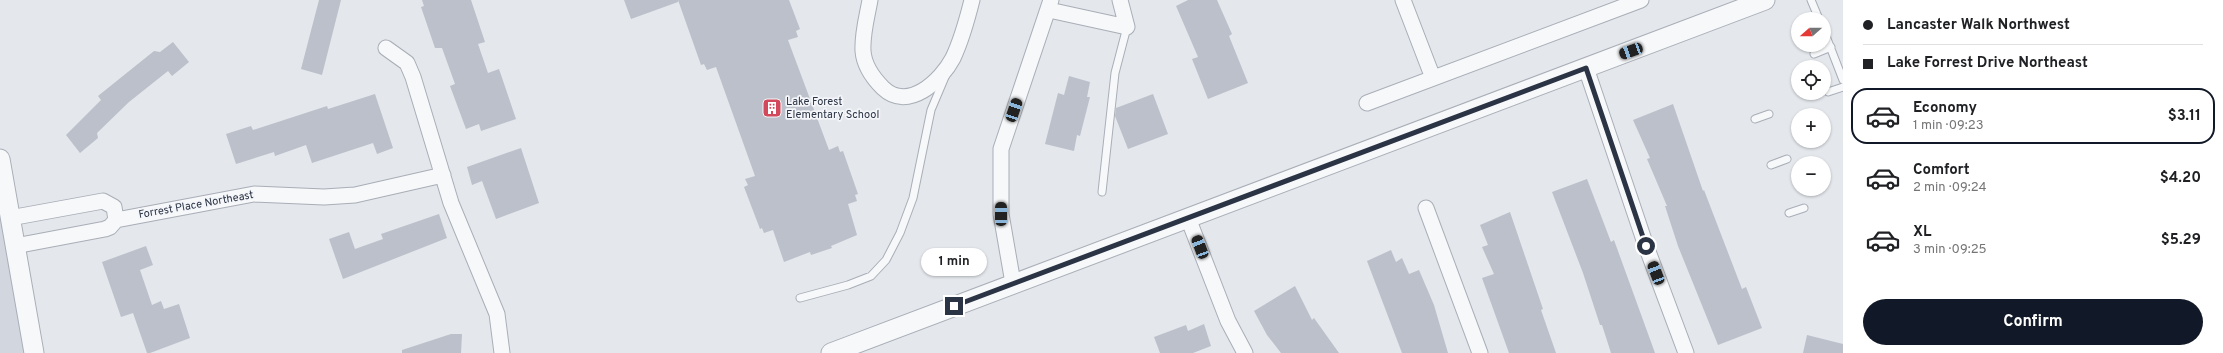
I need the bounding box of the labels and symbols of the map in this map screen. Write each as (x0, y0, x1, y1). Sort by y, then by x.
north arrow (1791, 12, 1831, 52)
car (1618, 41, 1644, 61)
place label: Lake Forest Elementary School (786, 95, 879, 122)
building icon: Lake Forest Elementary School (761, 97, 783, 119)
car (1004, 97, 1024, 123)
street label: Forrest Place Northeast (137, 188, 255, 222)
car (995, 202, 1007, 226)
car (1190, 234, 1210, 260)
route start (1637, 237, 1655, 255)
callout: 1 min (921, 248, 987, 276)
car (1646, 260, 1666, 286)
route end (945, 297, 963, 315)

